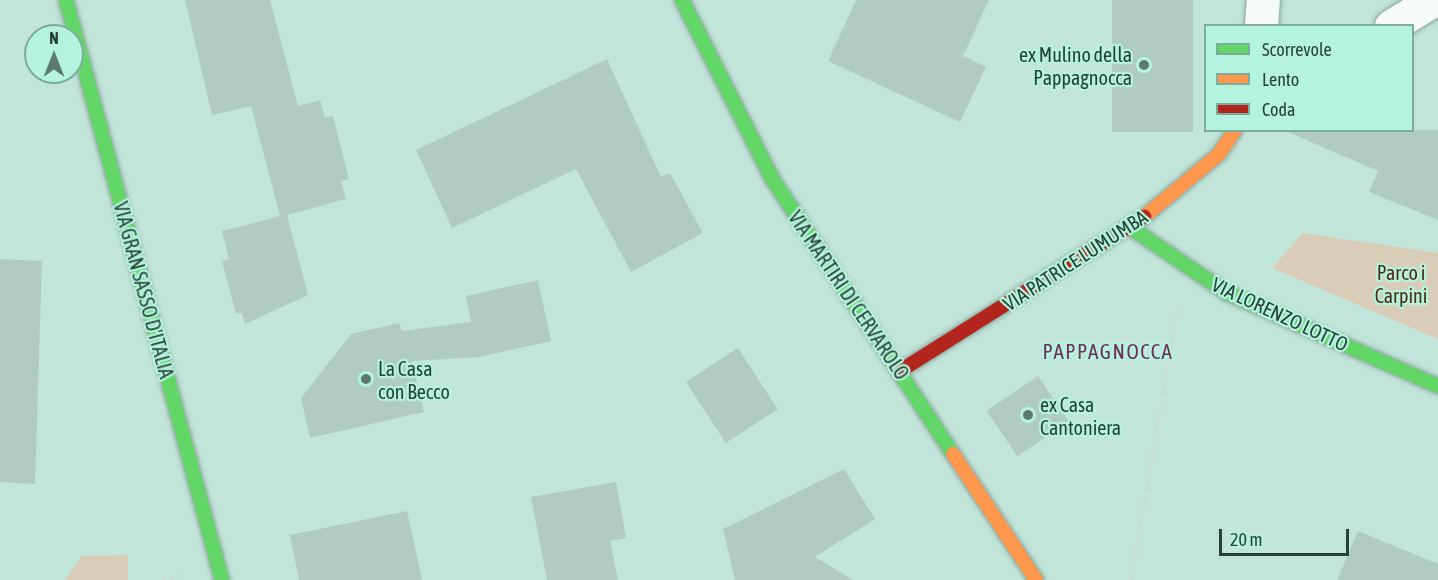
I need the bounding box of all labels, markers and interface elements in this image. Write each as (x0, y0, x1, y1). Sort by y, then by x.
north arrow (24, 24, 84, 84)
legend (1204, 24, 1414, 132)
text: N (49, 29, 59, 47)
text: Scorrevole (1262, 39, 1332, 60)
place label: ex Mulino della Pappagnocca (1019, 42, 1132, 89)
marker: ex Mulino della Pappagnocca (1137, 58, 1151, 72)
text: Lento (1262, 69, 1299, 90)
text: Coda (1262, 99, 1295, 120)
street label: VIA GRAN SASSO D'ITALIA (109, 199, 179, 381)
street label: VIA PATRICE LUMUMBA (998, 204, 1152, 316)
street label: VIA MARTIRI DI CERVAROLO (784, 206, 914, 384)
park label: Parco i Carpini (1375, 261, 1427, 308)
street label: VIA LORENZO LOTTO (1208, 272, 1352, 356)
district label: PAPPAGNOCCA (1043, 338, 1173, 364)
place label: La Casa con Becco (378, 356, 450, 403)
marker: La Casa con Becco (359, 372, 373, 386)
place label: ex Casa Cantoniera (1040, 392, 1121, 439)
marker: ex Casa Cantoniera (1021, 408, 1035, 422)
scale bar (1222, 517, 1352, 555)
text: 20 m (1230, 529, 1262, 550)

